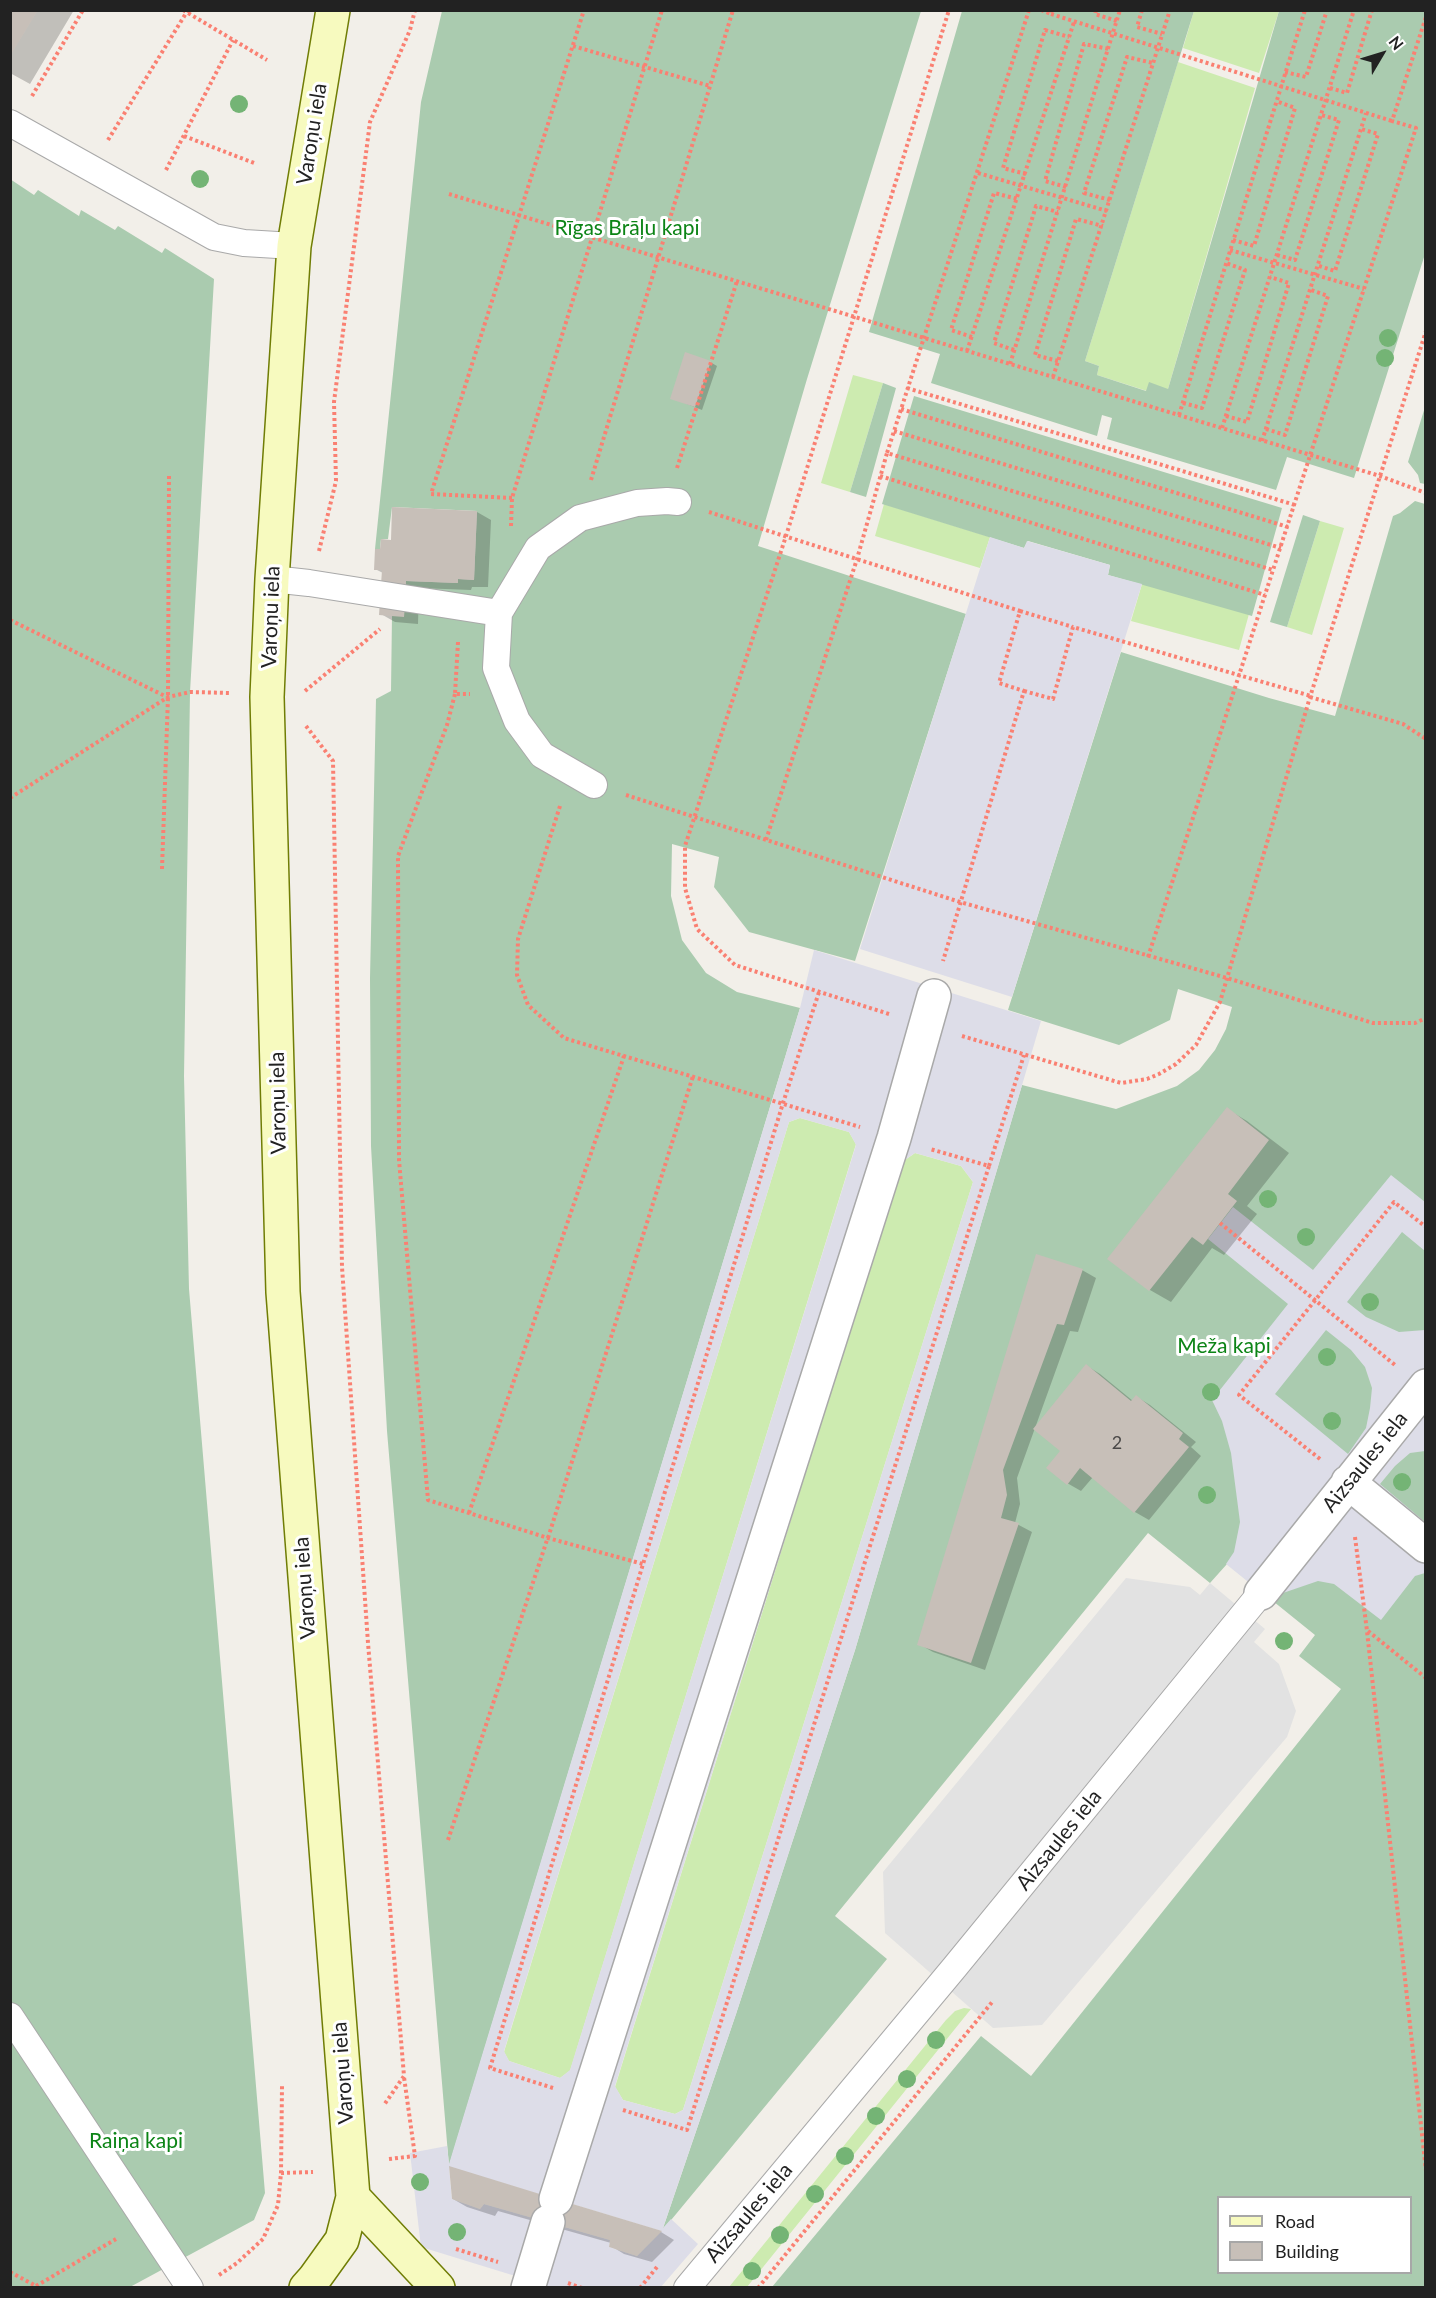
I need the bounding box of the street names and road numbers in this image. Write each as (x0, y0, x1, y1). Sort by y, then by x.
street label: Varoņu iela (292, 81, 332, 187)
street label: Varoņu iela (257, 565, 285, 669)
street label: Varoņu iela (265, 1052, 291, 1154)
street label: Aizsaules iela (1317, 1407, 1413, 1517)
street label: Varoņu iela (289, 1536, 321, 1640)
street label: Aizsaules iela (1011, 1785, 1107, 1895)
street label: Varoņu iela (327, 2021, 359, 2125)
street label: Aizsaules iela (700, 2158, 798, 2268)

